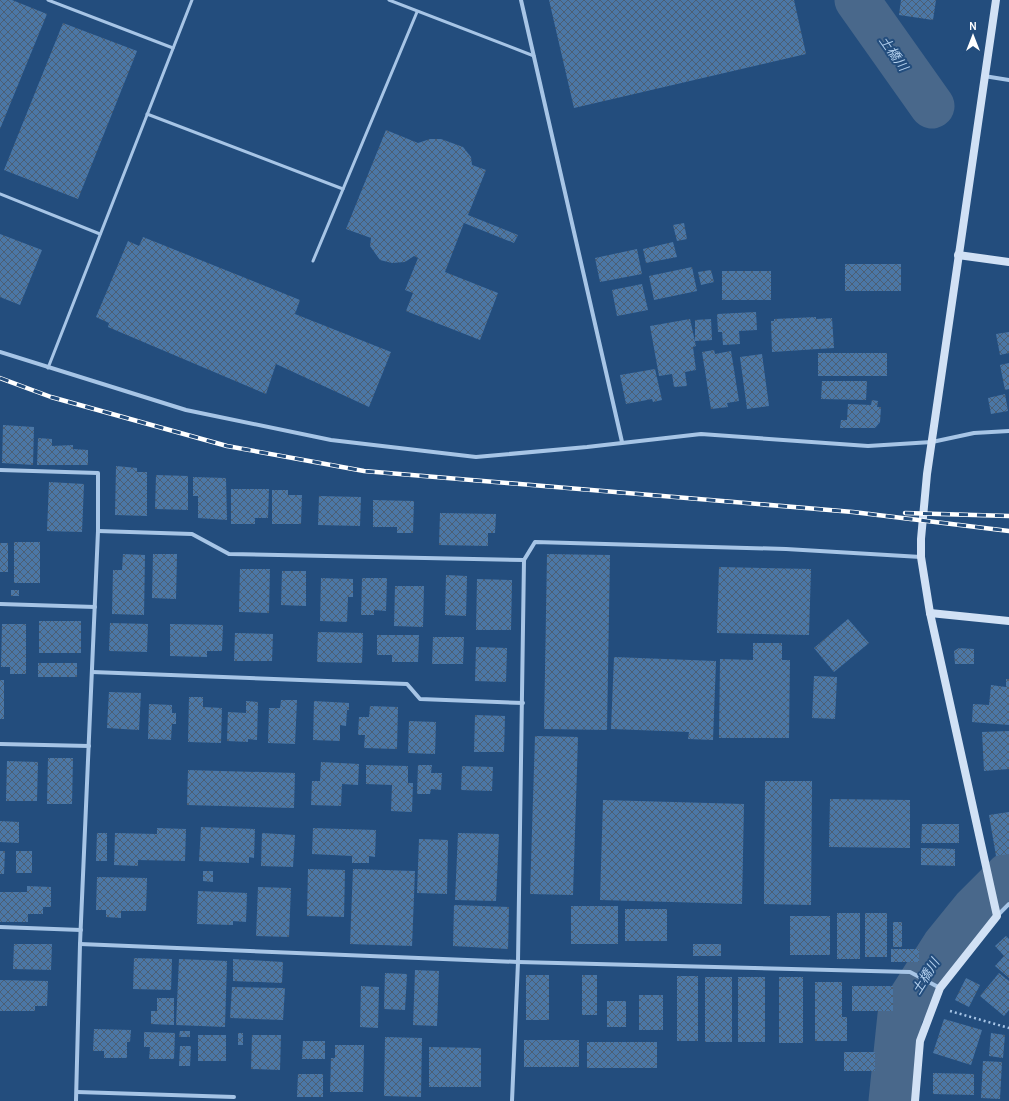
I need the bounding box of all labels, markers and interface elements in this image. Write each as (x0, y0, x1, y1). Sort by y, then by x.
north arrow (953, 16, 993, 56)
text: N (969, 20, 977, 33)
water label: 土橋川 (876, 33, 912, 75)
water label: 土橋川 (909, 954, 943, 997)

